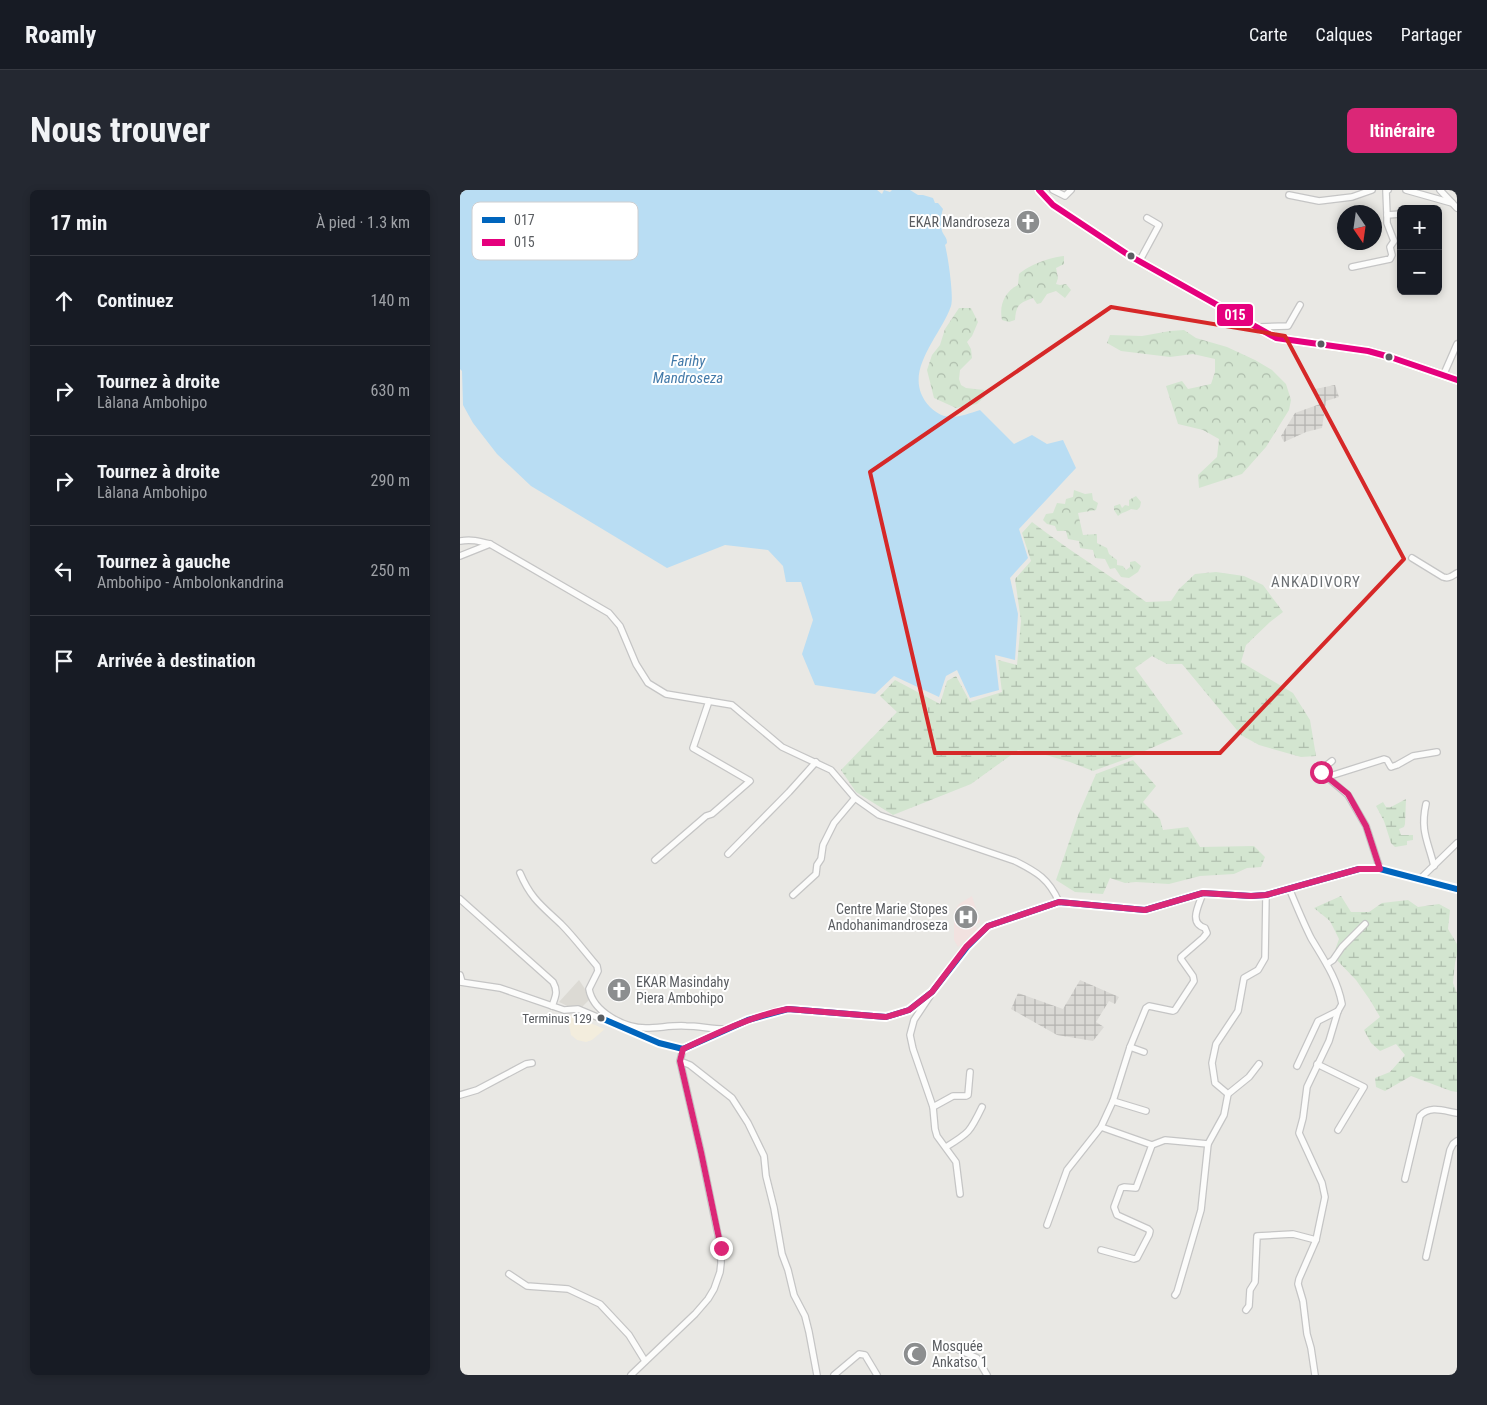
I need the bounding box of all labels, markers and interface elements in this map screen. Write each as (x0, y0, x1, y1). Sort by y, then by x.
text: Roamly (25, 21, 96, 49)
text: Carte (1249, 24, 1288, 45)
text: Calques (1316, 24, 1373, 45)
text: Partager (1401, 24, 1462, 45)
button: Itinéraire (1347, 108, 1457, 153)
text: Nous trouver (30, 110, 210, 151)
legend (472, 202, 638, 260)
north arrow (1337, 205, 1382, 250)
map controls (1397, 205, 1442, 295)
button: + (1397, 205, 1442, 250)
church icon: EKAR Mandroseza (1015, 209, 1041, 235)
text: 17 min (50, 211, 107, 235)
text: 017 (514, 212, 535, 228)
text: À pied · 1.3 km (316, 213, 410, 232)
place label: EKAR Mandroseza (909, 214, 1010, 230)
text: 015 (514, 234, 535, 250)
button: − (1397, 250, 1442, 295)
unlabelled marker (1126, 251, 1136, 261)
icon: ahead (50, 287, 78, 315)
text: Continuez (97, 289, 174, 312)
text: 140 m (371, 291, 410, 310)
line badge: 015 (1216, 303, 1254, 327)
text: 015 (1224, 307, 1246, 323)
unlabelled marker (1316, 339, 1326, 349)
water label: Farihy Mandroseza (653, 352, 723, 387)
unlabelled marker (1384, 352, 1394, 362)
text: Tournez à droite (97, 370, 220, 393)
icon: right (50, 377, 78, 405)
text: 630 m (371, 381, 410, 400)
text: Làlana Ambohipo (97, 393, 207, 412)
text: Tournez à droite (97, 460, 220, 483)
icon: right (50, 467, 78, 495)
text: 290 m (371, 471, 410, 490)
text: Làlana Ambohipo (97, 483, 207, 502)
text: Tournez à gauche (97, 550, 230, 573)
icon: left (50, 557, 78, 585)
text: 250 m (371, 561, 410, 580)
text: Ambohipo - Ambolonkandrina (97, 573, 284, 592)
district label: ANKADIVORY (1271, 573, 1361, 591)
icon: arrive (50, 647, 78, 675)
text: Arrivée à destination (97, 649, 256, 672)
route start (1310, 761, 1333, 784)
place label: Centre Marie Stopes Andohanimandroseza (828, 901, 948, 933)
hospital icon: Centre Marie Stopes Andohanimandroseza (953, 904, 979, 930)
place label: EKAR Masindahy Piera Ambohipo (636, 974, 729, 1006)
church icon: EKAR Masindahy Piera Ambohipo (606, 977, 632, 1003)
place label: Terminus 129 (522, 1011, 592, 1026)
marker: Terminus 129 (596, 1013, 606, 1023)
route end (710, 1237, 733, 1260)
place label: Mosquée Ankatso 1 (932, 1338, 988, 1370)
mosque icon: Mosquée Ankatso 1 (902, 1341, 928, 1367)

